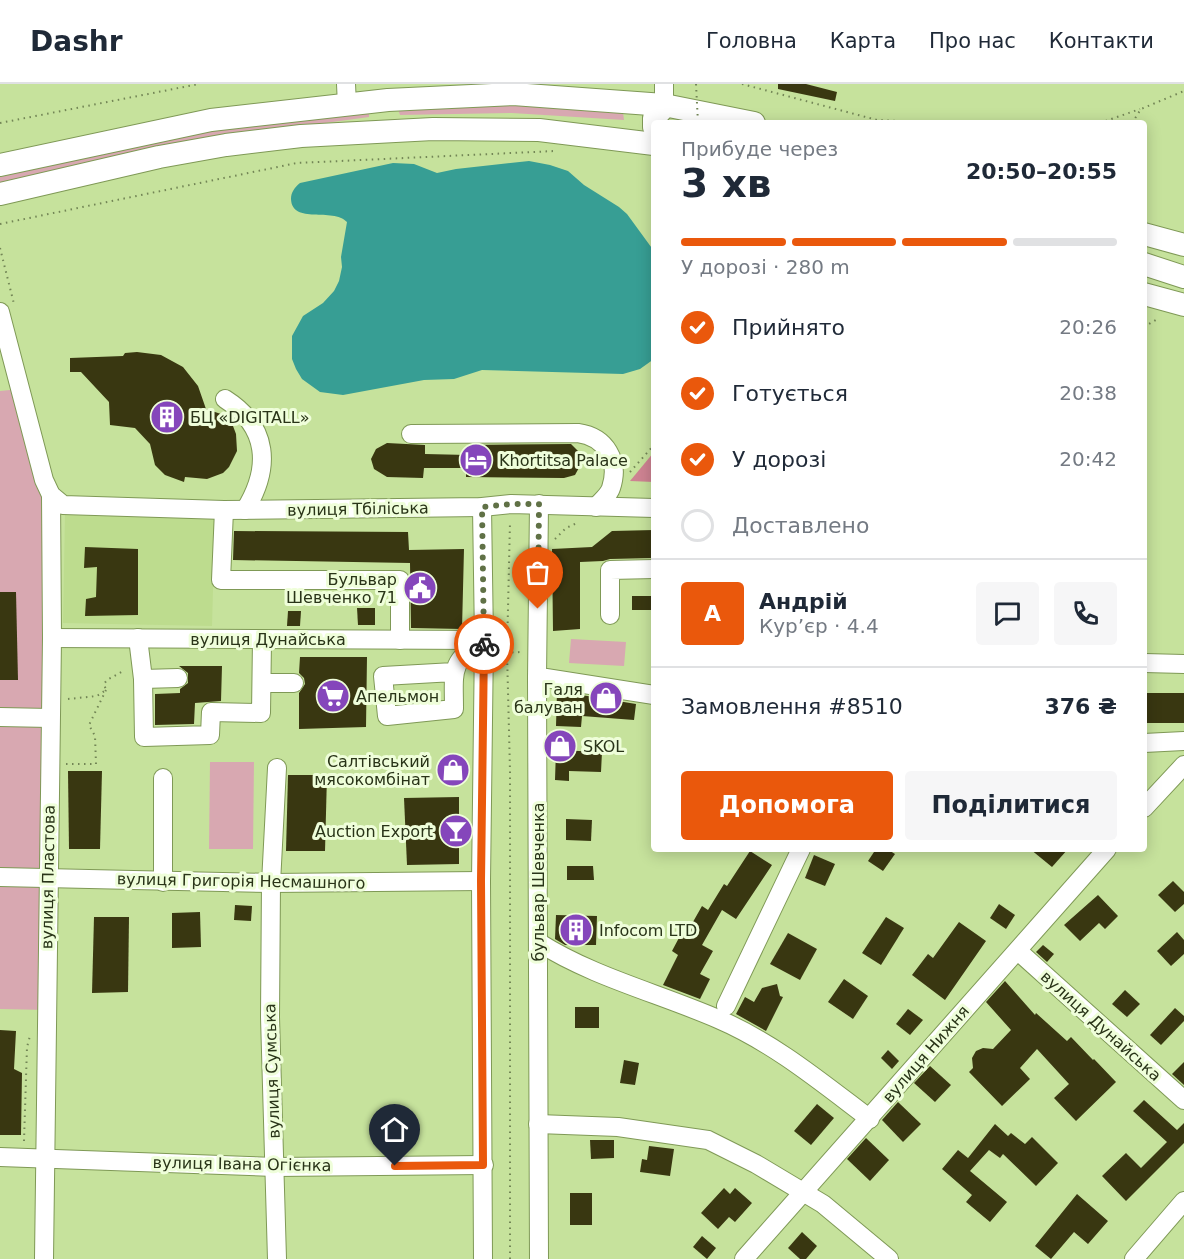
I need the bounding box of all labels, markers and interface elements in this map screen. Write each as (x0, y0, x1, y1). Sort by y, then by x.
text: Dashr (30, 25, 123, 58)
text: Головна (706, 29, 797, 53)
text: Карта (830, 29, 896, 53)
text: Про нас (929, 29, 1016, 53)
text: Контакти (1049, 29, 1154, 53)
text: Прибуде через (681, 137, 838, 161)
text: 20:50–20:55 (966, 159, 1117, 184)
text: 3 хв (681, 161, 772, 206)
text: У дорозі · 280 m (681, 255, 850, 279)
icon: check (681, 311, 714, 344)
text: Прийнято (732, 315, 845, 340)
text: 20:26 (1059, 315, 1117, 339)
icon: check (681, 377, 714, 410)
text: Готується (732, 381, 848, 406)
text: 20:38 (1059, 381, 1117, 405)
building icon: БЦ «DIGITALL» (149, 399, 185, 435)
place label: БЦ «DIGITALL» (190, 408, 310, 427)
hotel icon: Khortitsa Palace (458, 442, 494, 478)
icon: check (681, 443, 714, 476)
text: У дорозі (732, 447, 826, 472)
text: 20:42 (1059, 447, 1117, 471)
place label: Khortitsa Palace (499, 451, 628, 470)
street label: вулиця Тбіліська (287, 498, 429, 520)
text: Доставлено (732, 513, 869, 538)
pin (512, 547, 563, 609)
icon: bag (521, 556, 554, 589)
place label: Бульвар Шевченко 71 (286, 570, 397, 607)
public building icon: Бульвар Шевченко 71 (402, 570, 438, 606)
button: chat (976, 582, 1039, 645)
button: phone (1054, 582, 1117, 645)
text: Андрій (759, 589, 848, 614)
text: А (704, 601, 721, 626)
courier (454, 614, 514, 674)
text: Кур’єр · 4.4 (759, 614, 879, 638)
icon: bike (468, 628, 501, 661)
street label: вулиця Дунайська (190, 630, 346, 649)
supermarket icon: Апельмон (315, 678, 351, 714)
place label: Галя балуван (514, 680, 583, 717)
shop icon: Галя балуван (588, 680, 624, 716)
place label: Апельмон (356, 687, 439, 706)
text: Замовлення #8510 (681, 694, 903, 719)
text: 376 ₴ (1045, 694, 1117, 719)
shop icon: SKOL (542, 728, 578, 764)
place label: SKOL (583, 737, 624, 756)
place label: Салтівський мясокомбінат (314, 752, 430, 789)
shop icon: Салтівський мясокомбінат (435, 752, 471, 788)
button: Допомога (681, 771, 893, 840)
button: Поділитися (905, 771, 1117, 840)
street label: бульвар Шевченка (529, 802, 548, 962)
street label: вулиця Пластова (37, 805, 59, 949)
bar icon: Auction Export (438, 813, 474, 849)
place label: Auction Export (315, 822, 433, 841)
street label: вулиця Григорія Несмашного (117, 869, 365, 893)
building icon: Infocom LTD (558, 912, 594, 948)
place label: Infocom LTD (599, 921, 697, 940)
street label: вулиця Дунайська (1037, 967, 1165, 1085)
street label: вулиця Нижня (879, 1002, 973, 1106)
street label: вулиця Сумська (260, 1003, 284, 1139)
pin (369, 1104, 420, 1166)
icon: home (378, 1113, 411, 1146)
street label: вулиця Івана Огієнка (153, 1153, 331, 1175)

